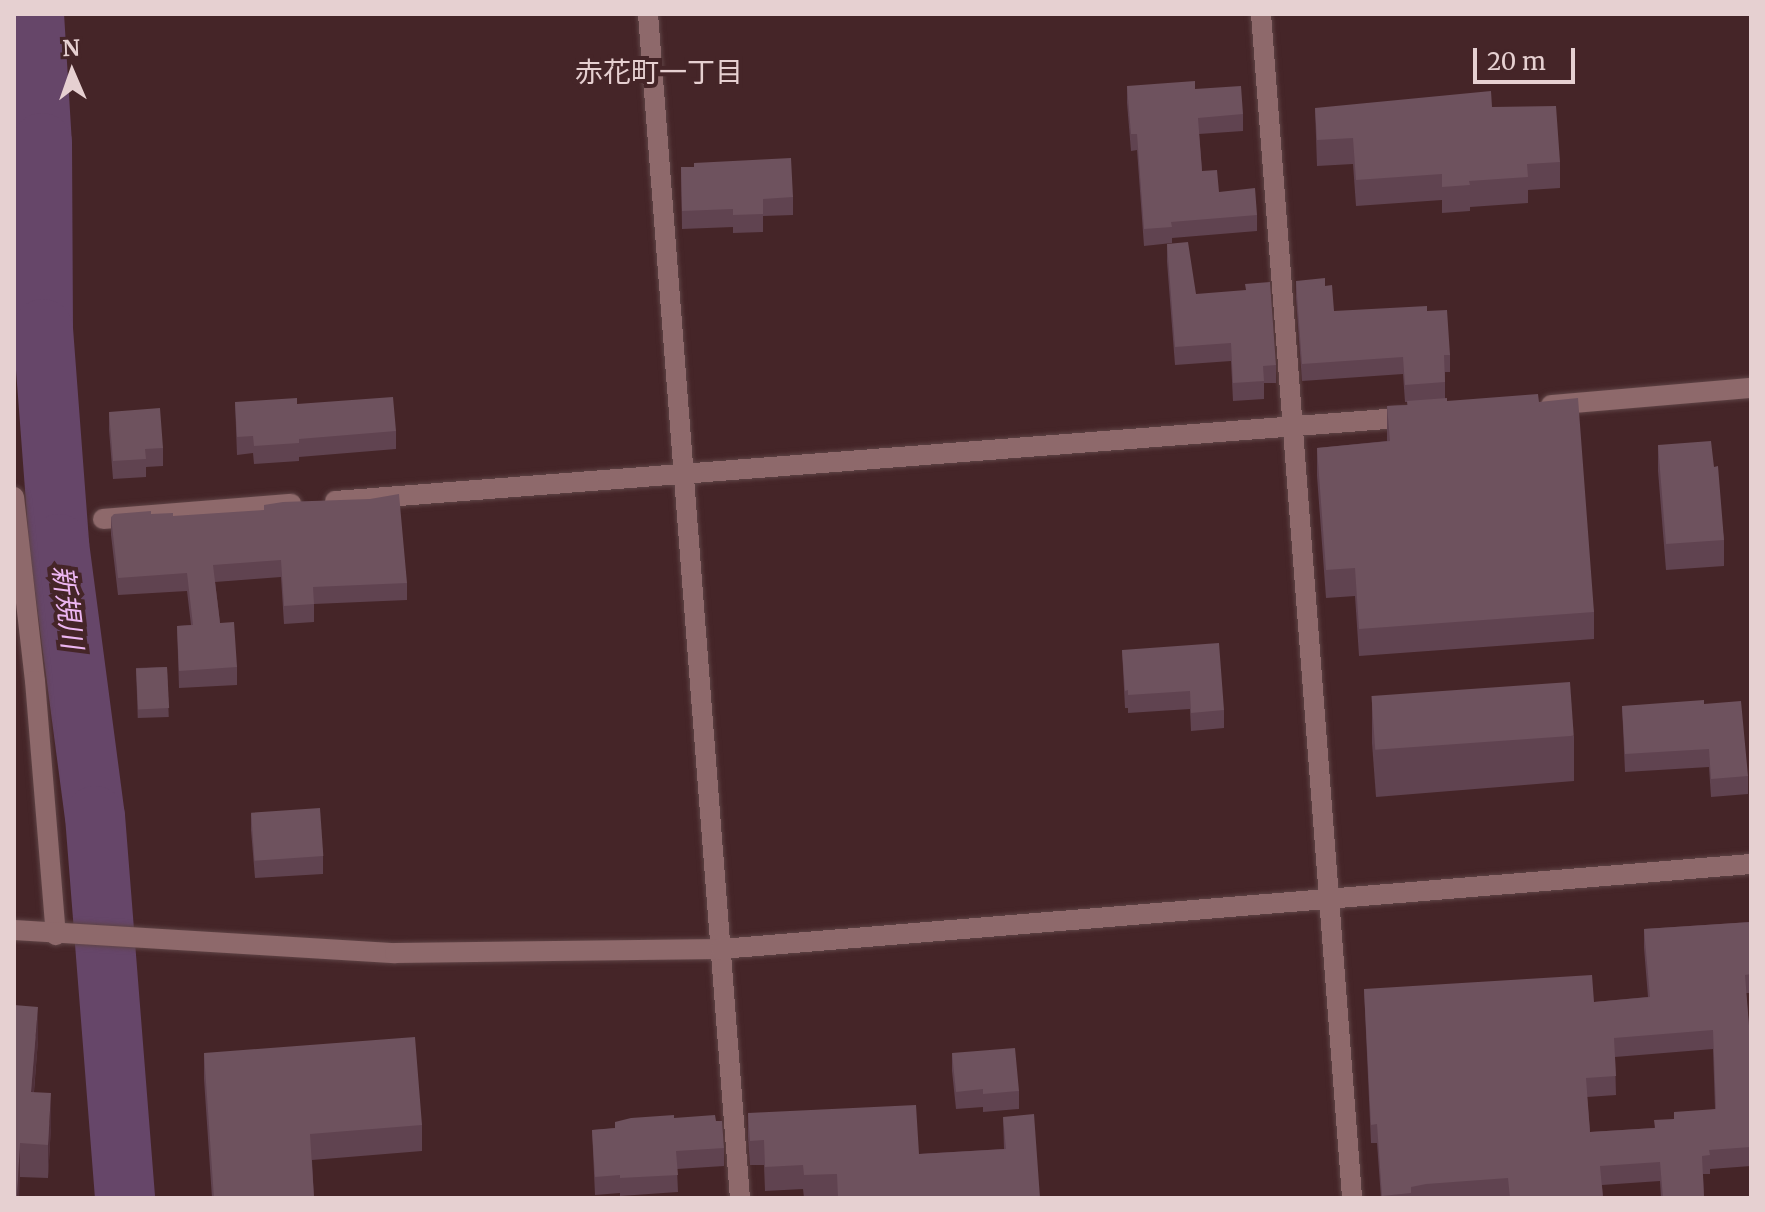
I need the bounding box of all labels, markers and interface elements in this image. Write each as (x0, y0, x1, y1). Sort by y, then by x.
north arrow (32, 32, 112, 112)
scale bar (1477, 32, 1579, 82)
text: N (62, 34, 80, 62)
text: 20 m (1487, 46, 1546, 77)
district label: 赤花町一丁目 (575, 55, 743, 89)
water label: 新規川 (46, 563, 90, 651)

